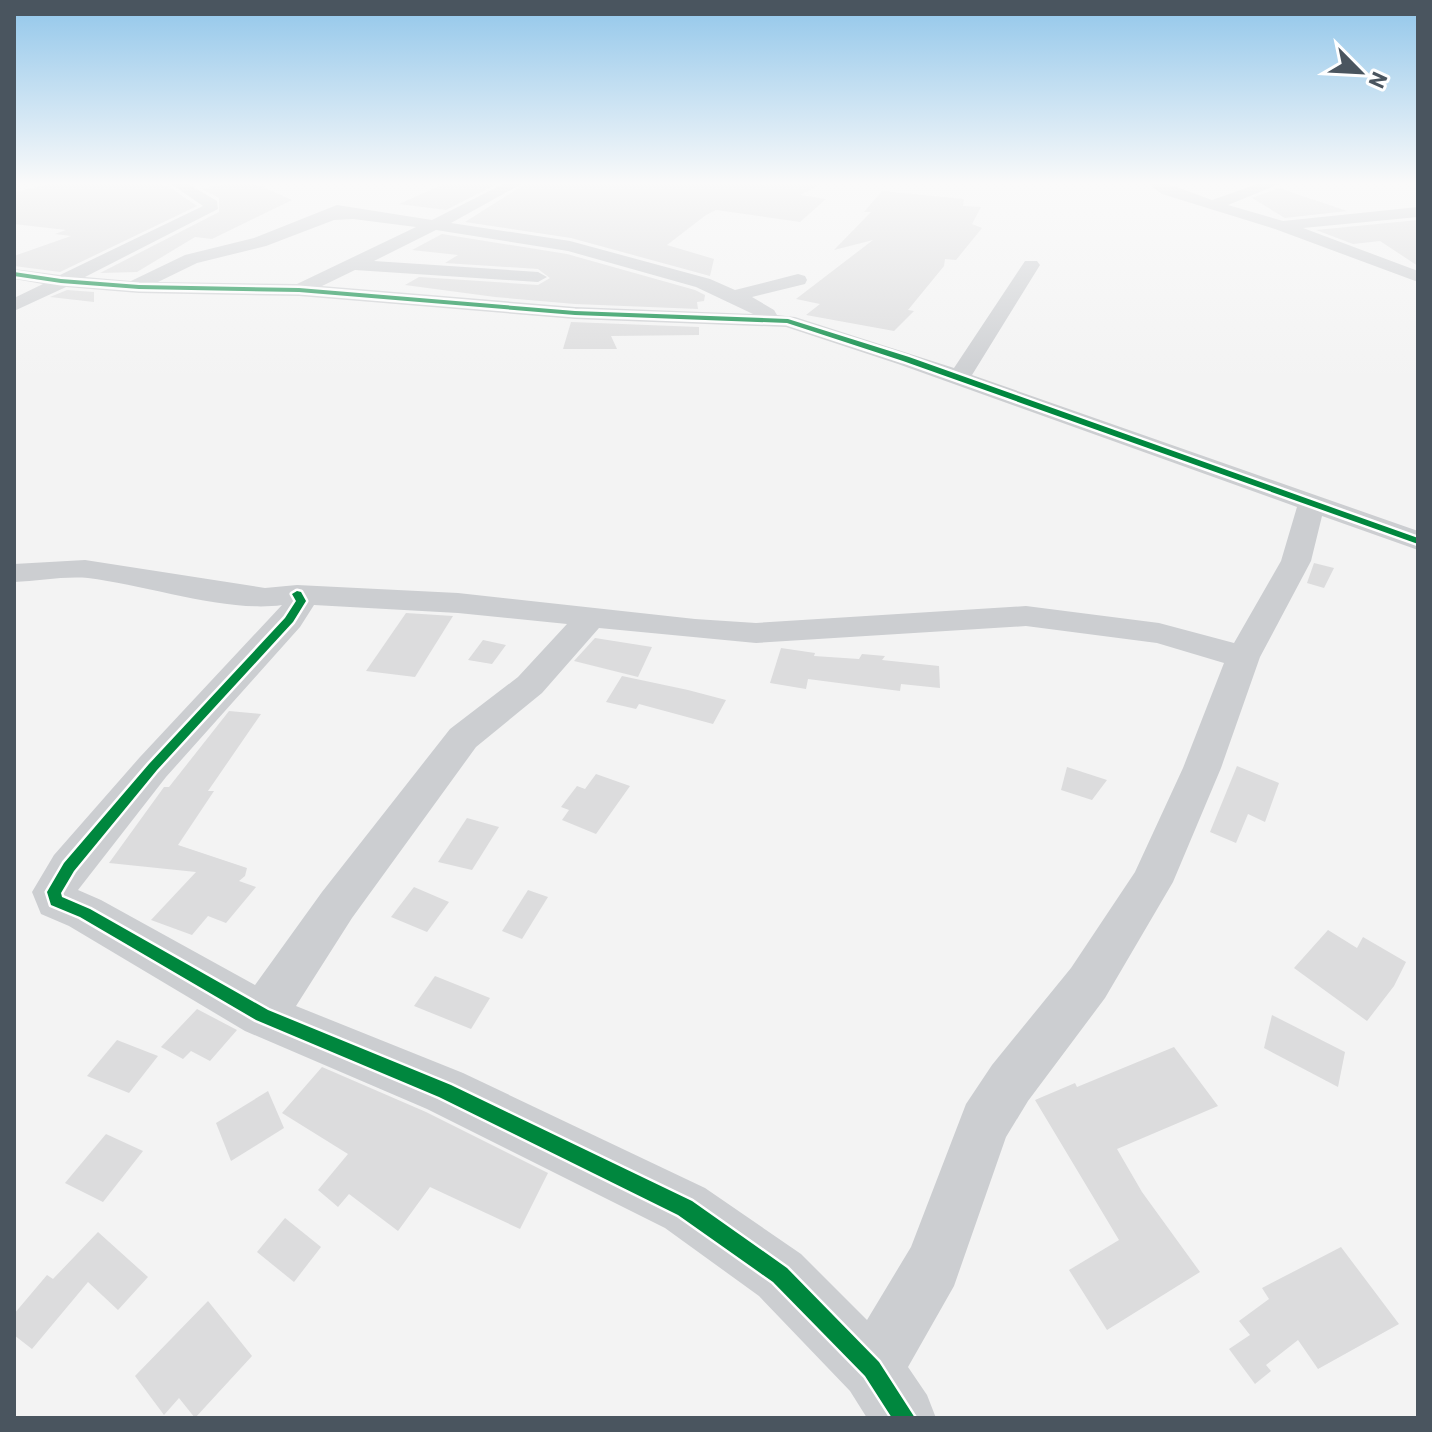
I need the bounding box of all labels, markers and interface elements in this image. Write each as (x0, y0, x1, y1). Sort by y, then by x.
north arrow (1320, 32, 1400, 112)
text: N (1364, 69, 1394, 93)

